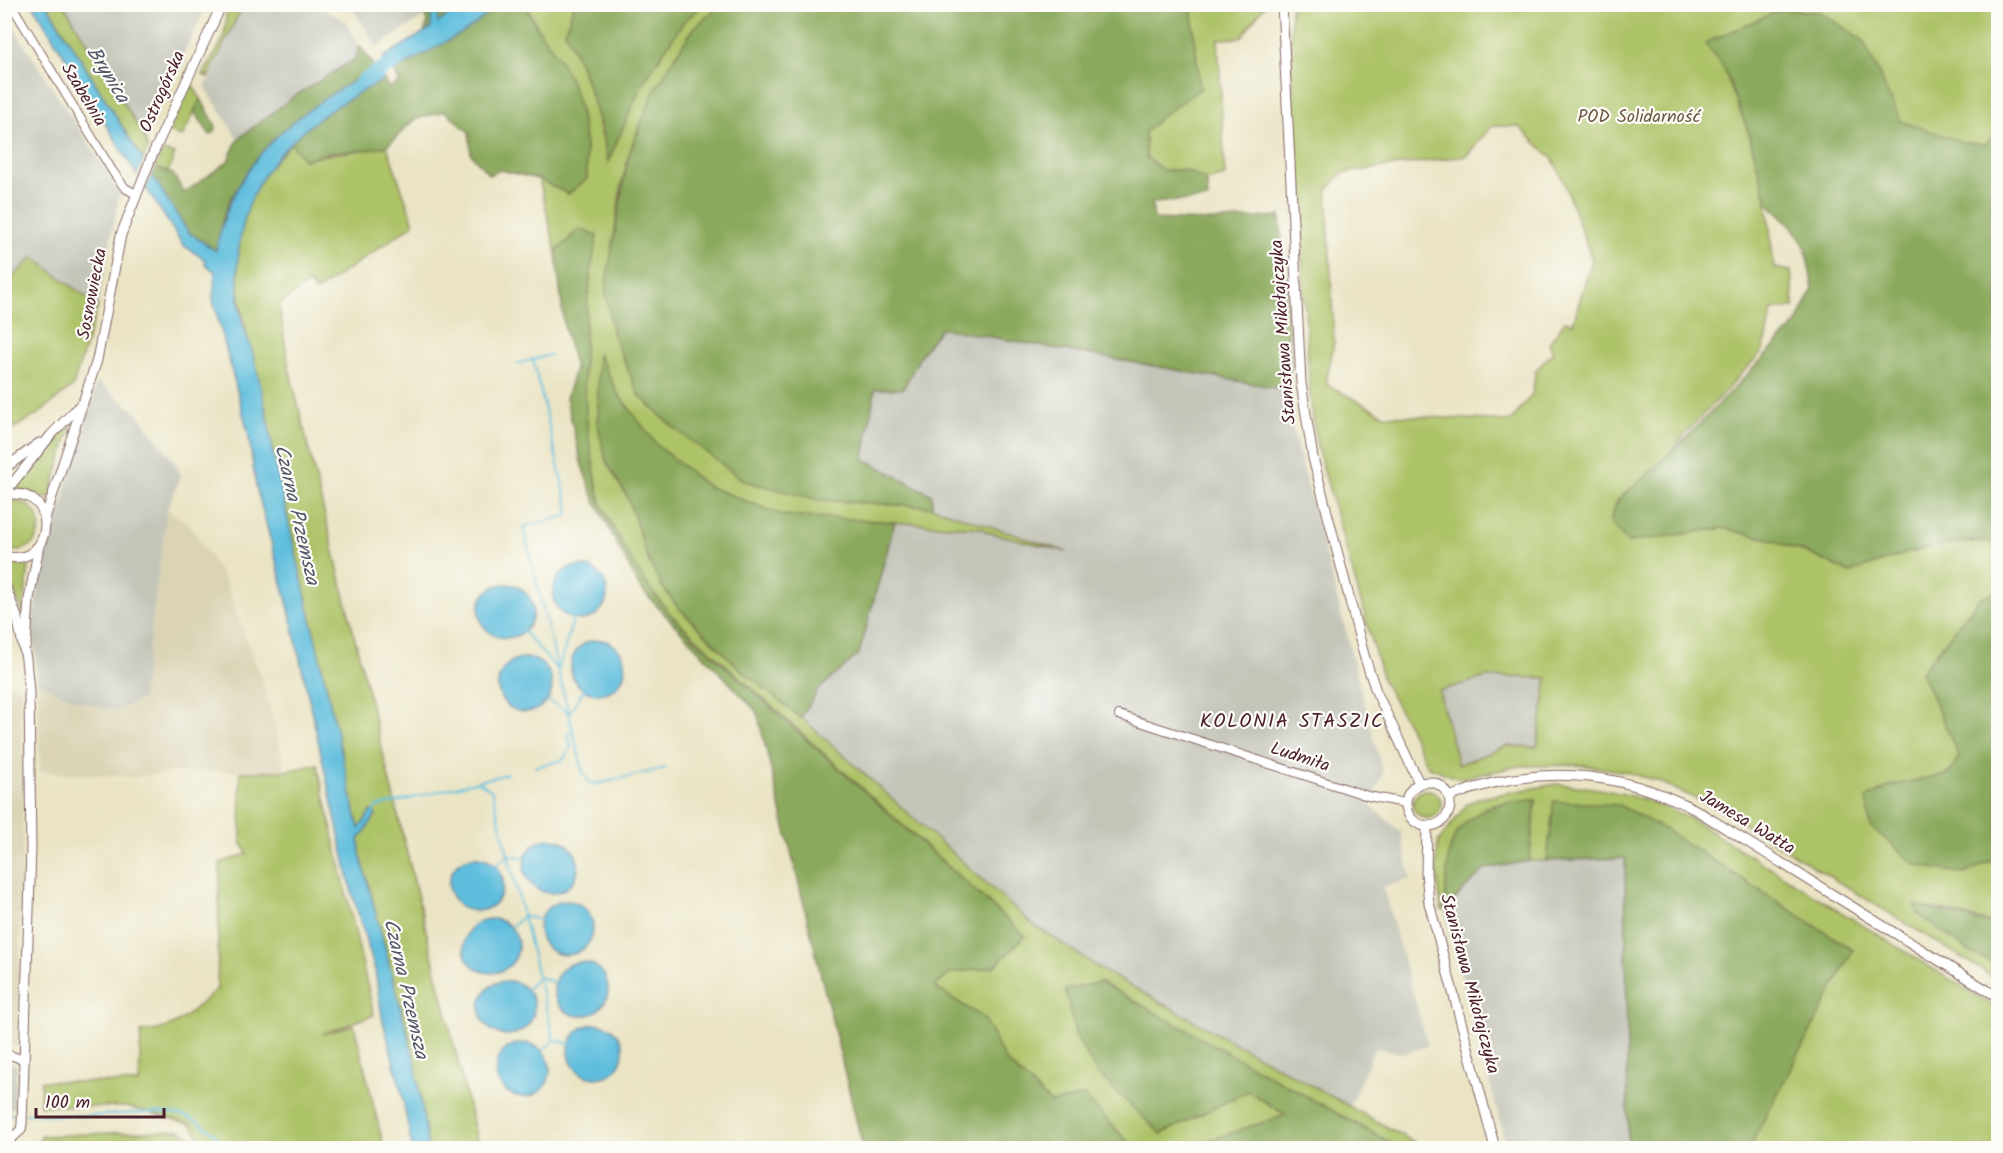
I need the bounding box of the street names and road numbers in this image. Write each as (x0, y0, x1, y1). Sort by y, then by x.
street label: Ostrogórska (132, 46, 194, 138)
street label: Szabelnia (52, 57, 114, 133)
street label: Stanisława Mikołajczyka (1263, 239, 1305, 425)
street label: Sosnowiecka (70, 246, 116, 342)
street label: Ludmiła (1266, 735, 1334, 781)
street label: Jamesa Watta (1693, 783, 1801, 863)
street label: Stanisława Mikołajczyka (1431, 891, 1507, 1077)

